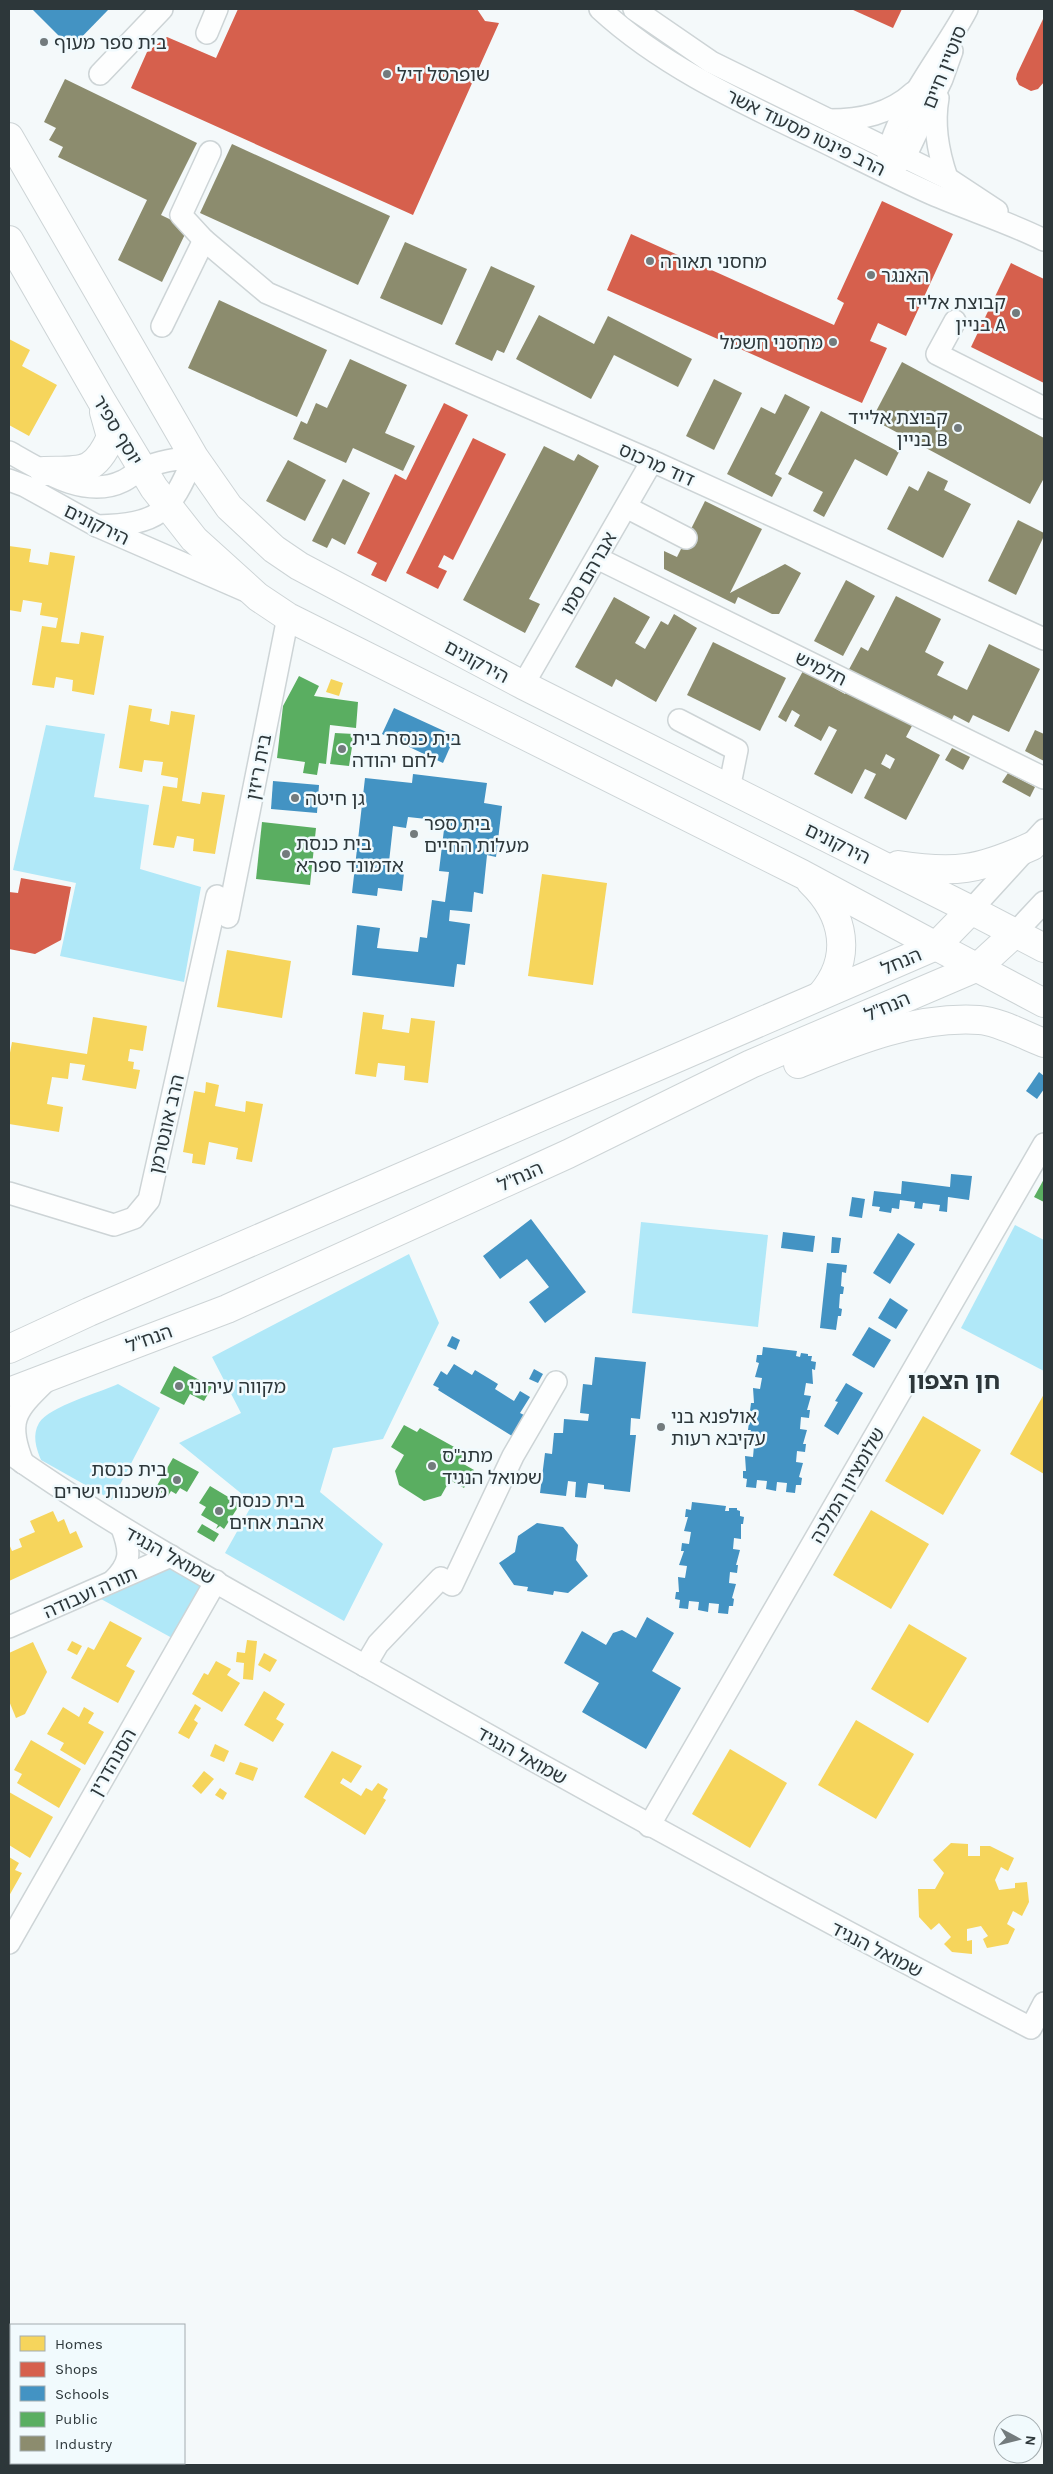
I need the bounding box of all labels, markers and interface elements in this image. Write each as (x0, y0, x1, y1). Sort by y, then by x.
street label: סוטיין חיים (918, 23, 972, 112)
place label: בית ספר מעוף (54, 32, 167, 54)
marker: בית ספר מעוף (38, 36, 50, 48)
place label: שופרסל דיל (397, 64, 490, 86)
marker: שופרסל דיל (381, 68, 393, 80)
street label: הרב פינטו מסעוד אשר (722, 85, 889, 181)
place label: מחסני תאורה (660, 251, 767, 273)
marker: מחסני תאורה (644, 255, 656, 267)
place label: האנגר (881, 265, 929, 287)
marker: האנגר (865, 269, 877, 281)
place label: קבוצת אלייד בניין A (906, 292, 1006, 336)
marker: קבוצת אלייד בניין A (1010, 307, 1022, 319)
place label: מחסני חשמל (720, 332, 823, 354)
marker: מחסני חשמל (827, 336, 839, 348)
street label: יוסף ספיר (88, 392, 147, 469)
place label: קבוצת אלייד בניין B (848, 407, 948, 451)
marker: קבוצת אלייד בניין B (952, 422, 964, 434)
street label: דוד מרכוס (615, 438, 698, 491)
street label: הירקונים (60, 500, 133, 550)
street label: אברהם סמו (556, 528, 621, 619)
street label: הירקונים (441, 636, 512, 688)
street label: חלמיש (791, 647, 850, 691)
place label: בית כנסת בית לחם יהודה (352, 728, 462, 772)
street label: בית ריזין (242, 732, 276, 802)
marker: בית כנסת בית לחם יהודה (336, 743, 348, 755)
place label: גן חיטה (305, 788, 365, 810)
marker: גן חיטה (289, 792, 301, 804)
place label: בית ספר מעלות החיים (424, 813, 529, 857)
street label: הירקונים (801, 819, 874, 869)
marker: בית ספר מעלות החיים (408, 828, 420, 840)
place label: בית כנסת אדמונד ספרא (296, 833, 404, 877)
marker: בית כנסת אדמונד ספרא (280, 848, 292, 860)
street label: הנחל (878, 944, 925, 980)
street label: הנח"ל (861, 988, 914, 1026)
street label: הרב אונטרמן (145, 1072, 189, 1176)
street label: הנח"ל (494, 1157, 547, 1197)
street label: הנח"ל (123, 1320, 175, 1357)
district label: חן הצפון (908, 1367, 1000, 1395)
place label: מקווה עירוני (189, 1376, 286, 1398)
marker: מקווה עירוני (173, 1380, 185, 1392)
place label: אולפנא בני עקיבא רעות (671, 1406, 766, 1450)
marker: אולפנא בני עקיבא רעות (655, 1421, 667, 1433)
street label: שלומציון המלכה (806, 1424, 890, 1547)
place label: מתנ"ס שמואל הנגיד (442, 1445, 542, 1489)
place label: בית כנסת משכנות ישרים (54, 1459, 167, 1503)
marker: מתנ"ס שמואל הנגיד (426, 1460, 438, 1472)
marker: בית כנסת משכנות ישרים (171, 1474, 183, 1486)
place label: בית כנסת אהבת אחים (229, 1490, 324, 1534)
marker: בית כנסת אהבת אחים (213, 1505, 225, 1517)
street label: שמואל הנגיד (120, 1522, 219, 1590)
street label: תורה ועבודה (40, 1562, 141, 1623)
street label: שמואל הנגיד (472, 1722, 571, 1790)
street label: הסנהדרין (85, 1725, 141, 1800)
street label: שמואל הנגיד (827, 1917, 926, 1982)
legend (10, 2324, 185, 2464)
text: Homes (55, 2335, 103, 2353)
text: Shops (55, 2360, 98, 2378)
text: Schools (55, 2385, 109, 2403)
text: Public (55, 2410, 98, 2428)
north arrow (993, 2414, 1043, 2464)
text: Industry (55, 2435, 112, 2453)
text: N (1021, 2435, 1039, 2447)

